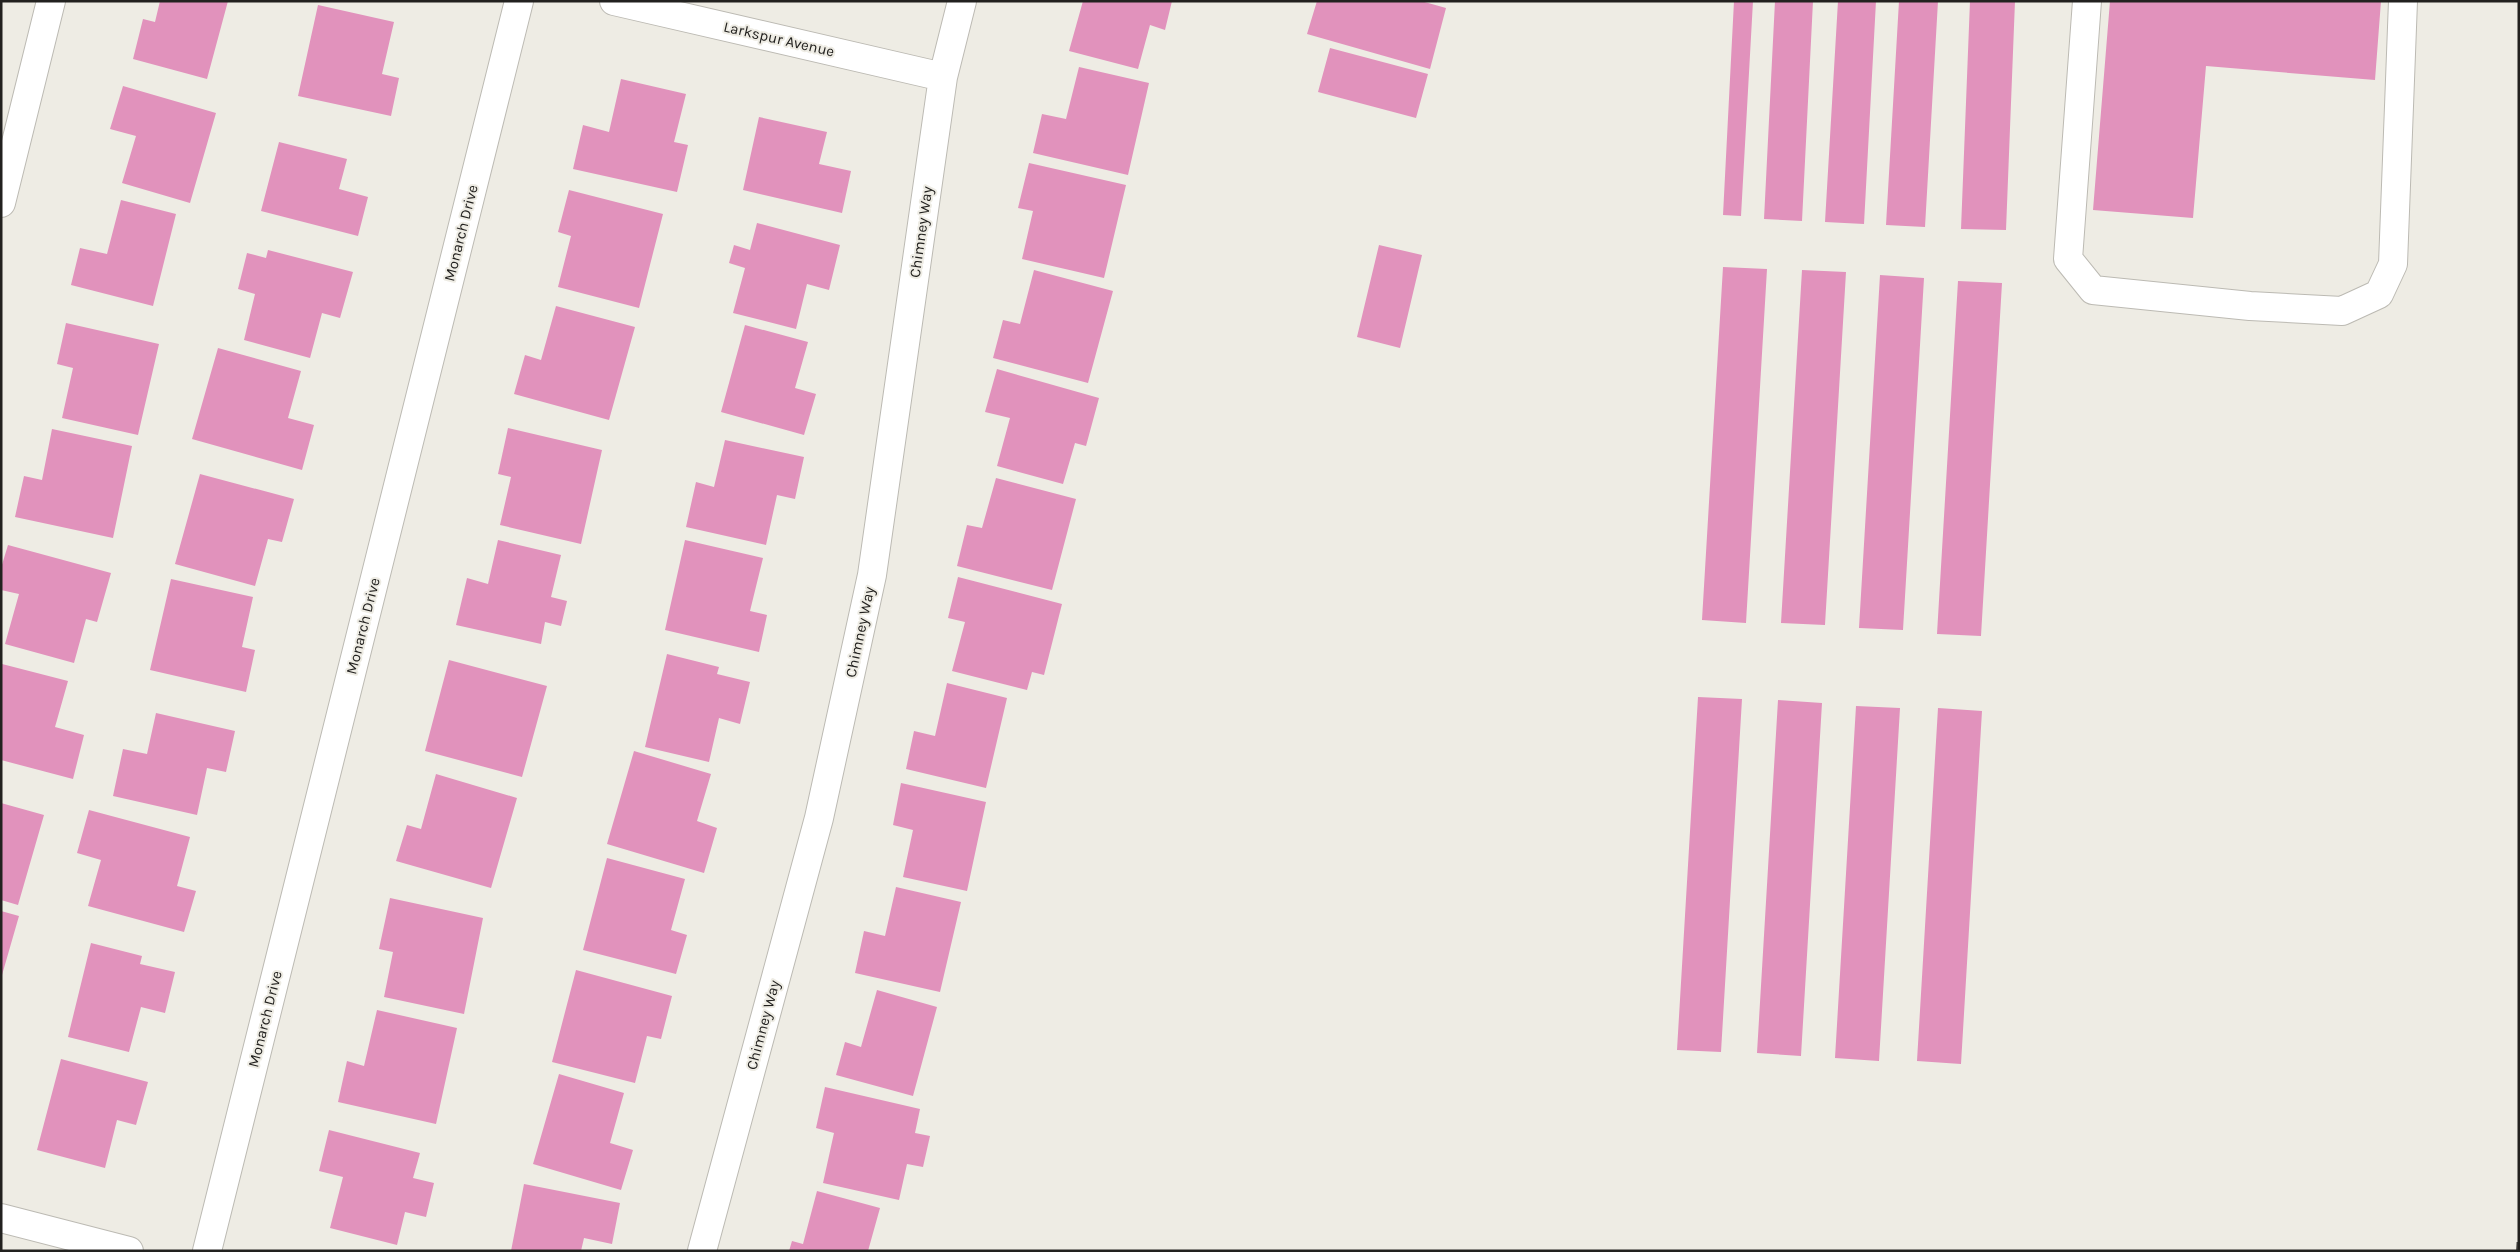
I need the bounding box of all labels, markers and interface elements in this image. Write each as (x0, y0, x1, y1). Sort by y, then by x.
street label: Larkspur Avenue (722, 17, 836, 61)
street label: Monarch Drive (440, 183, 482, 283)
street label: Chimney Way (906, 185, 936, 279)
street label: Monarch Drive (342, 576, 384, 676)
street label: Chimney Way (842, 585, 878, 679)
street label: Monarch Drive (244, 969, 286, 1069)
street label: Chimney Way (742, 978, 784, 1072)

